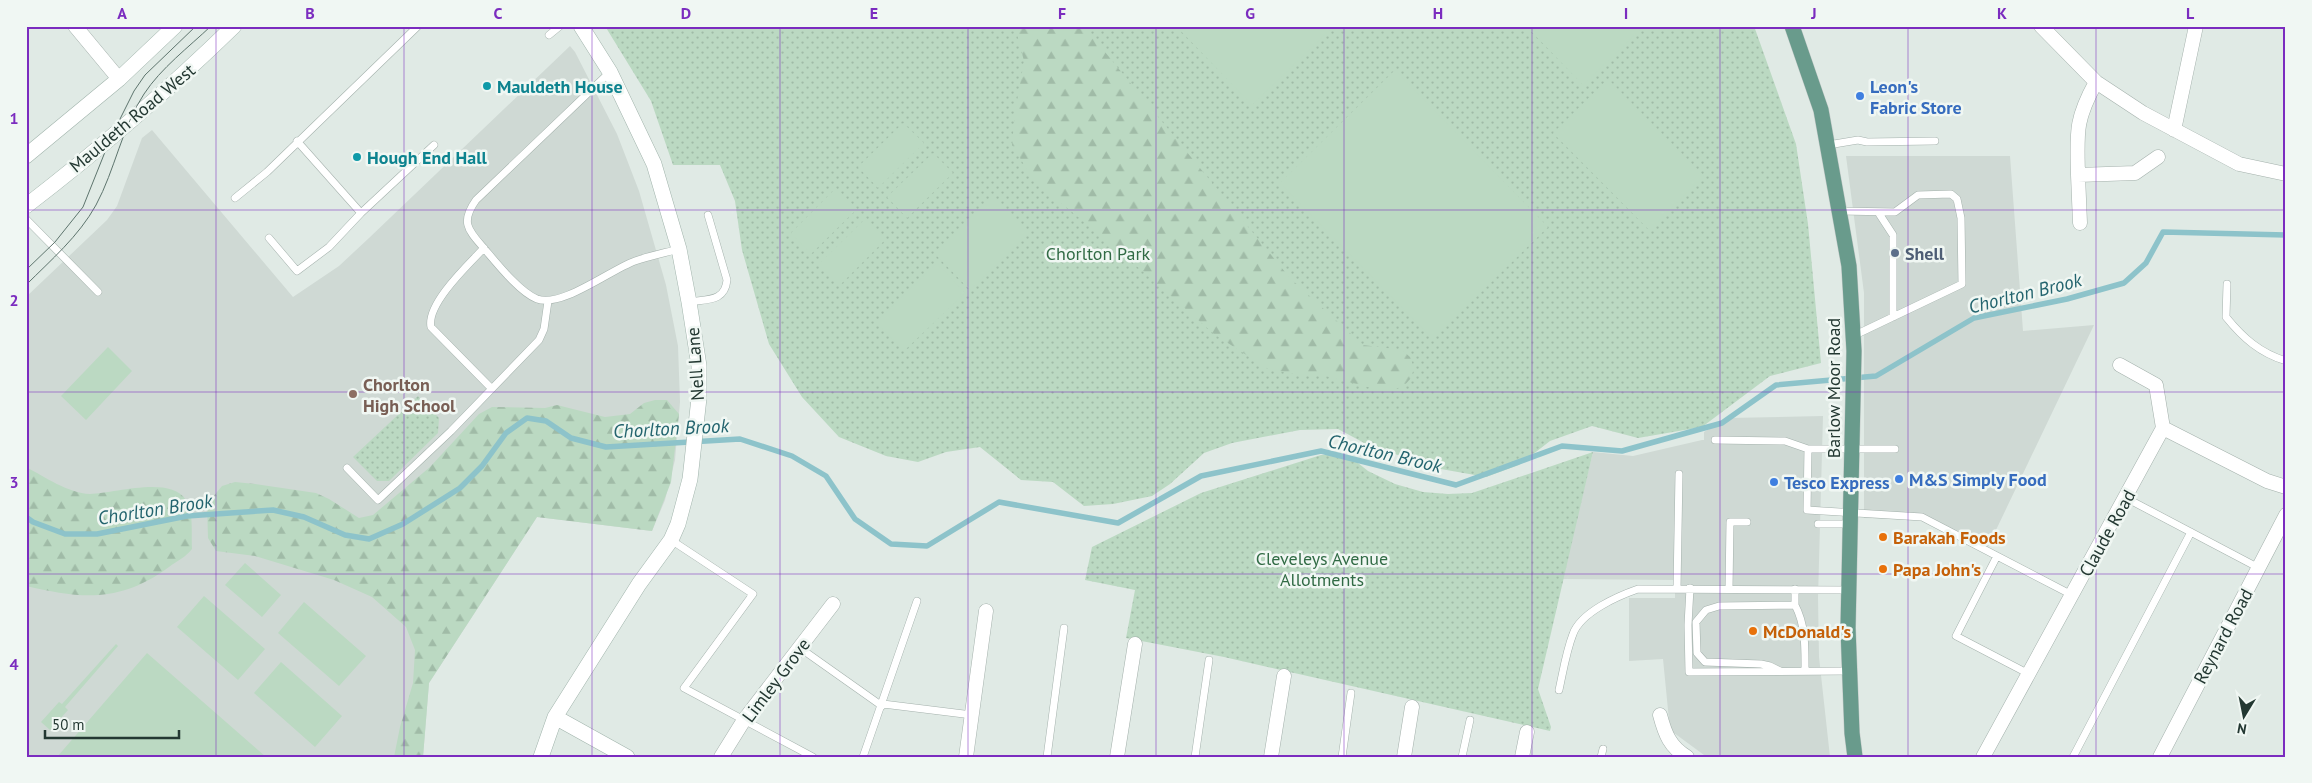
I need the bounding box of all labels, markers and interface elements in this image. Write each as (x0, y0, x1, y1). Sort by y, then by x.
text: A (117, 3, 127, 23)
text: B (305, 3, 315, 23)
text: C (494, 3, 503, 23)
text: D (681, 3, 691, 23)
text: E (870, 3, 878, 23)
text: F (1058, 3, 1066, 23)
text: G (1245, 3, 1255, 23)
text: H (1433, 3, 1443, 23)
text: I (1624, 3, 1628, 23)
text: J (1810, 3, 1817, 23)
text: K (1997, 3, 2007, 23)
text: L (2186, 3, 2195, 23)
street label: Mauldeth Road West (64, 59, 200, 177)
place label: Mauldeth House (497, 75, 623, 98)
place label: Leon's Fabric Store (1870, 75, 1962, 119)
marker: Mauldeth House (481, 80, 493, 92)
marker: Leon's Fabric Store (1854, 90, 1866, 102)
text: 1 (9, 108, 19, 128)
place label: Hough End Hall (367, 146, 487, 169)
marker: Hough End Hall (351, 151, 363, 163)
park label: Chorlton Park (1046, 242, 1151, 265)
place label: Shell (1905, 242, 1945, 265)
marker: Shell (1889, 247, 1901, 259)
water label: Chorlton Brook (1966, 267, 2086, 319)
text: 2 (9, 290, 19, 310)
street label: Barlow Moor Road (1822, 318, 1845, 458)
street label: Nell Lane (681, 327, 709, 401)
place label: Chorlton High School (363, 373, 456, 417)
marker: Chorlton High School (347, 388, 359, 400)
water label: Chorlton Brook (613, 413, 731, 443)
water label: Chorlton Brook (1326, 428, 1446, 478)
place label: M&S Simply Food (1909, 468, 2047, 491)
place label: Tesco Express (1784, 471, 1890, 494)
text: 3 (9, 472, 19, 492)
marker: M&S Simply Food (1893, 473, 1905, 485)
marker: Tesco Express (1768, 476, 1780, 488)
street label: Claude Road (2074, 485, 2140, 581)
water label: Chorlton Brook (96, 488, 216, 530)
place label: Barakah Foods (1893, 526, 2006, 549)
marker: Barakah Foods (1877, 531, 1889, 543)
park label: Cleveleys Avenue Allotments (1256, 547, 1388, 591)
place label: Papa John's (1893, 558, 1981, 581)
marker: Papa John's (1877, 563, 1889, 575)
street label: Reynard Road (2188, 584, 2258, 688)
place label: McDonald's (1763, 620, 1851, 643)
marker: McDonald's (1747, 625, 1759, 637)
street label: Limley Grove (737, 633, 815, 727)
text: 4 (9, 654, 19, 674)
north arrow (2220, 690, 2270, 740)
scale bar (45, 708, 179, 740)
text: 50 m (52, 715, 85, 734)
text: N (2236, 719, 2248, 738)

